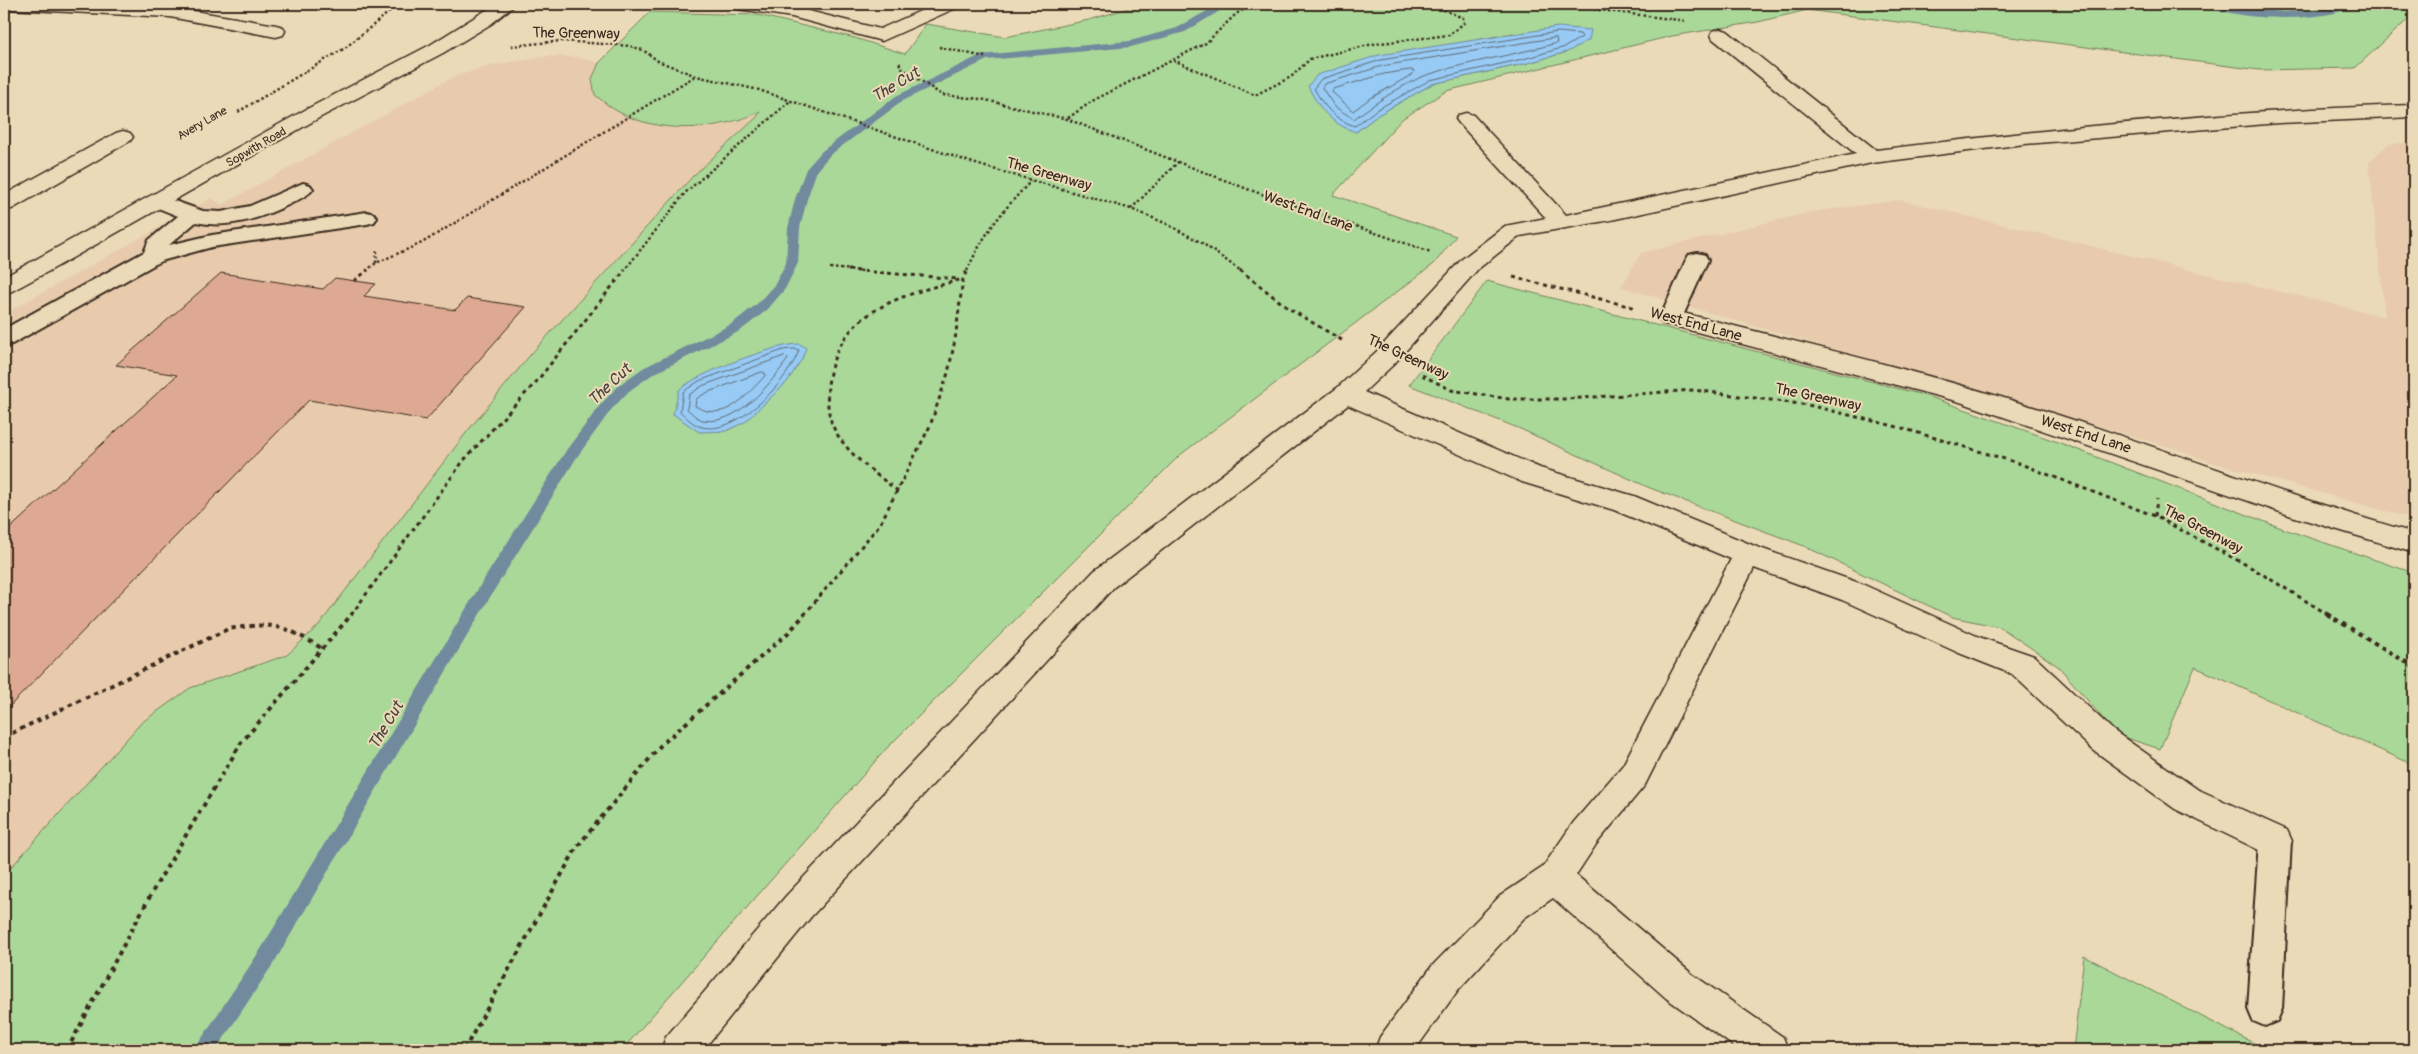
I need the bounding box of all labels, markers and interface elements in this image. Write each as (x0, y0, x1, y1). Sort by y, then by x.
street label: The Greenway (532, 23, 620, 44)
water label: The Cut (868, 62, 924, 107)
street label: Avery Lane (175, 103, 230, 144)
street label: Sopwith Road (223, 124, 289, 171)
street label: The Greenway (1004, 153, 1094, 196)
street label: West End Lane (1260, 186, 1356, 237)
street label: West End Lane (1648, 303, 1744, 346)
street label: The Greenway (1364, 330, 1452, 385)
water label: The Cut (584, 359, 637, 410)
street label: The Greenway (1773, 379, 1863, 416)
street label: West End Lane (2038, 411, 2134, 458)
street label: The Greenway (2160, 501, 2246, 559)
water label: The Cut (364, 697, 409, 753)

